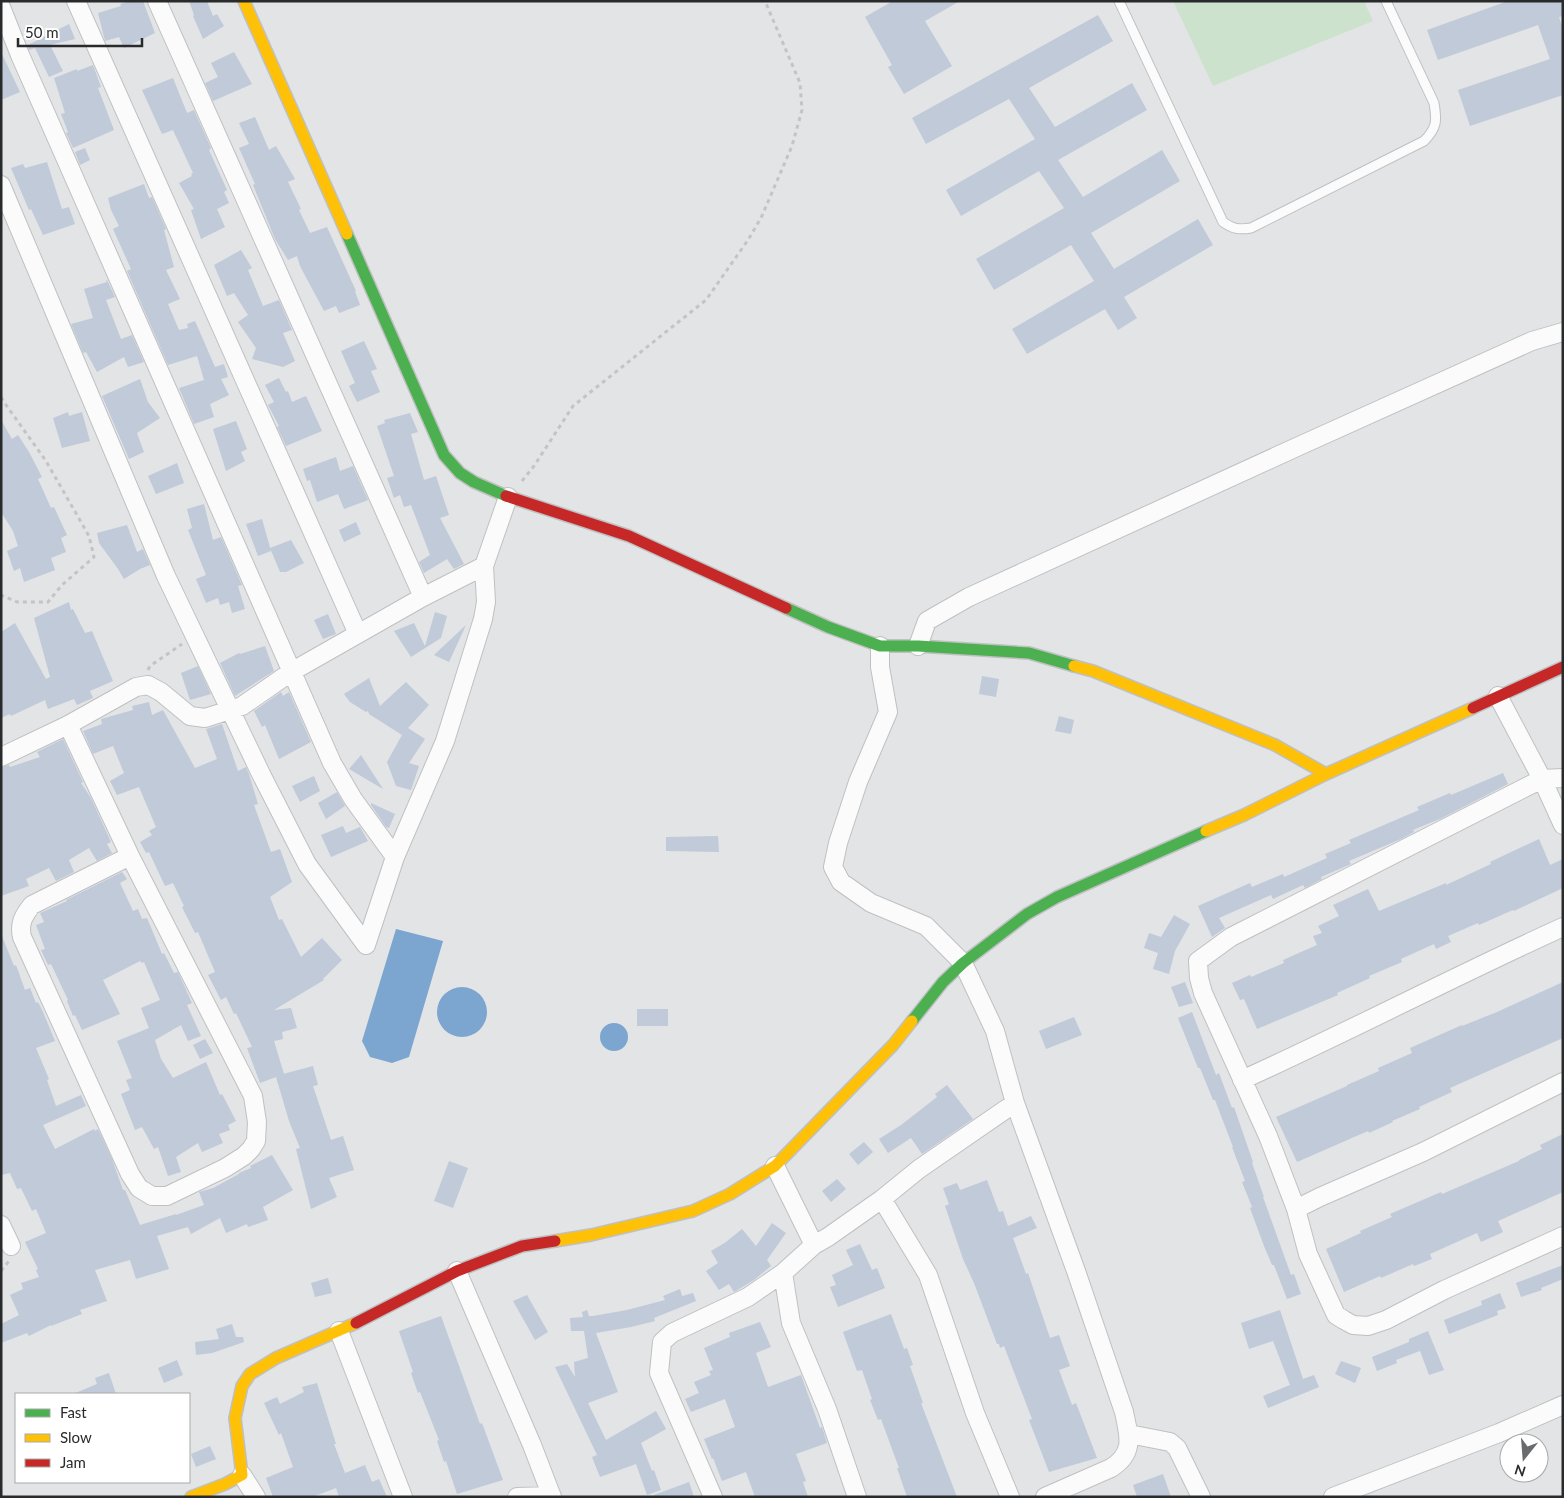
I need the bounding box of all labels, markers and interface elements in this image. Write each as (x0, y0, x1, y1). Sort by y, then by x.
scale bar (18, 15, 141, 47)
text: 50 m (25, 23, 59, 41)
legend (15, 1393, 190, 1483)
text: Fast (60, 1403, 87, 1421)
text: Slow (60, 1428, 92, 1446)
north arrow (1499, 1433, 1549, 1483)
text: Jam (60, 1453, 86, 1471)
text: N (1512, 1461, 1528, 1481)

